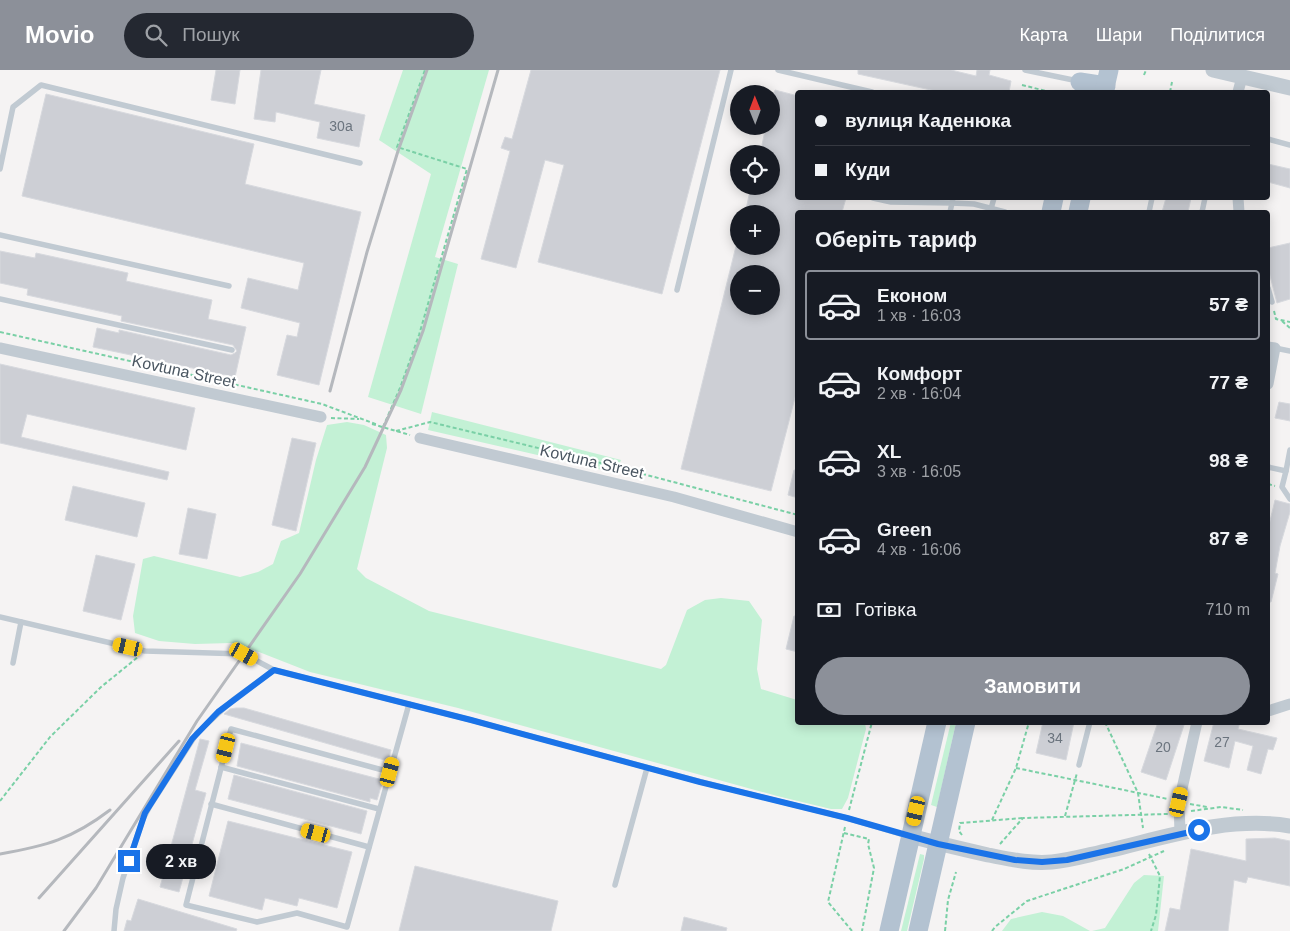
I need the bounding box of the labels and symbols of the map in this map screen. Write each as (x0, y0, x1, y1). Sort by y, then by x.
north arrow (730, 85, 780, 135)
house number: 30а (329, 118, 353, 134)
street label: Kovtuna Street (130, 352, 238, 391)
street label: Kovtuna Street (538, 441, 646, 482)
car (111, 636, 144, 658)
car (227, 640, 260, 668)
house number: 34 (1047, 730, 1063, 746)
car (215, 732, 236, 764)
house number: 27 (1214, 734, 1230, 750)
house number: 20 (1155, 739, 1171, 755)
car (378, 756, 401, 788)
car (1168, 786, 1189, 818)
car (905, 795, 926, 827)
route start (1188, 819, 1210, 841)
car (299, 822, 332, 844)
callout: 2 хв (146, 844, 216, 878)
route end (118, 850, 140, 872)

